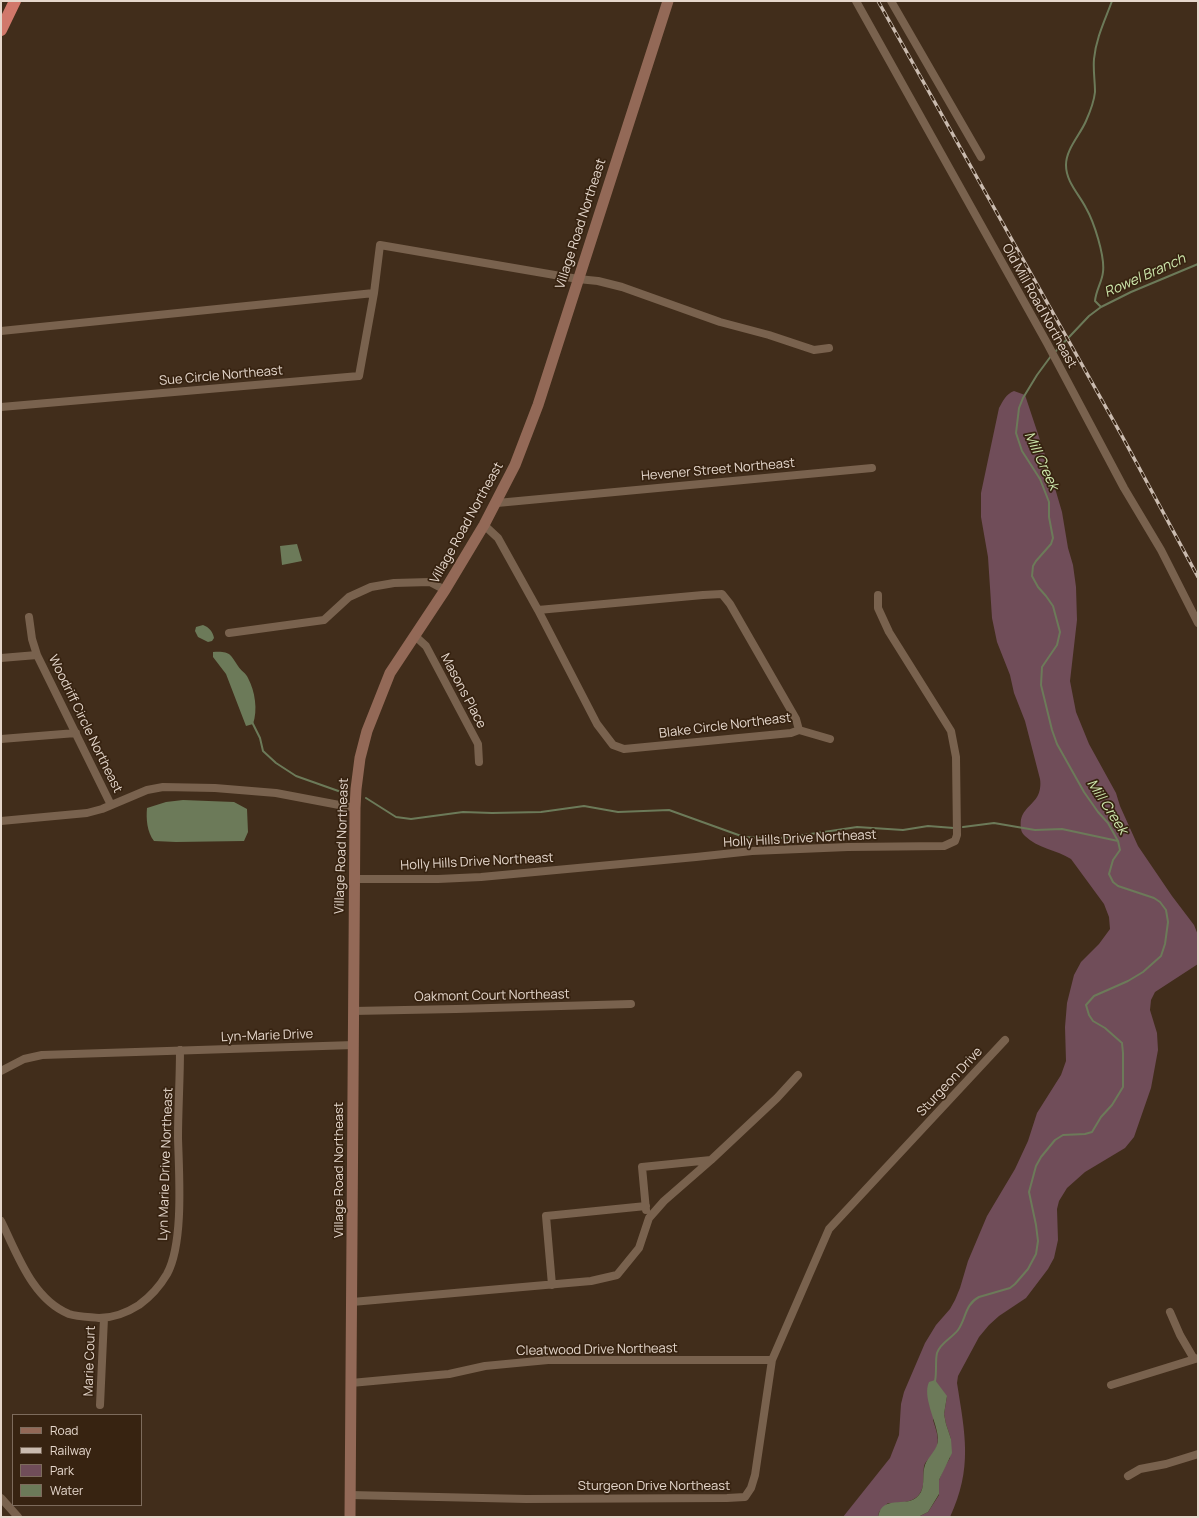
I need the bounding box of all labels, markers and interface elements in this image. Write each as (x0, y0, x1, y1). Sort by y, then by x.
street label: Village Road Northeast (553, 157, 609, 291)
street label: Old Mill Road Northeast (998, 241, 1080, 371)
water label: Rowel Branch (1102, 251, 1188, 301)
street label: Sue Circle Northeast (159, 363, 283, 389)
water label: Mill Creek (1020, 429, 1062, 493)
street label: Hevener Street Northeast (640, 456, 796, 484)
street label: Village Road Northeast (427, 460, 507, 586)
street label: Masons Place (437, 651, 489, 731)
street label: Woodriff Circle Northeast (45, 653, 125, 795)
street label: Blake Circle Northeast (658, 710, 792, 742)
water label: Mill Creek (1083, 776, 1131, 838)
street label: Village Road Northeast (332, 778, 352, 914)
street label: Holly Hills Drive Northeast (723, 827, 877, 851)
street label: Holly Hills Drive Northeast (400, 850, 554, 874)
street label: Oakmont Court Northeast (414, 987, 570, 1005)
street label: Lyn-Marie Drive (221, 1027, 313, 1045)
street label: Sturgeon Drive (914, 1044, 986, 1120)
street label: Lyn Marie Drive Northeast (156, 1087, 176, 1241)
street label: Village Road Northeast (331, 1102, 347, 1238)
street label: Marie Court (81, 1325, 99, 1397)
street label: Cleatwood Drive Northeast (516, 1341, 678, 1359)
legend (12, 1414, 142, 1506)
text: Road (50, 1422, 78, 1439)
text: Railway (50, 1442, 91, 1459)
text: Park (50, 1462, 74, 1479)
street label: Sturgeon Drive Northeast (578, 1478, 730, 1494)
text: Water (50, 1482, 83, 1499)

